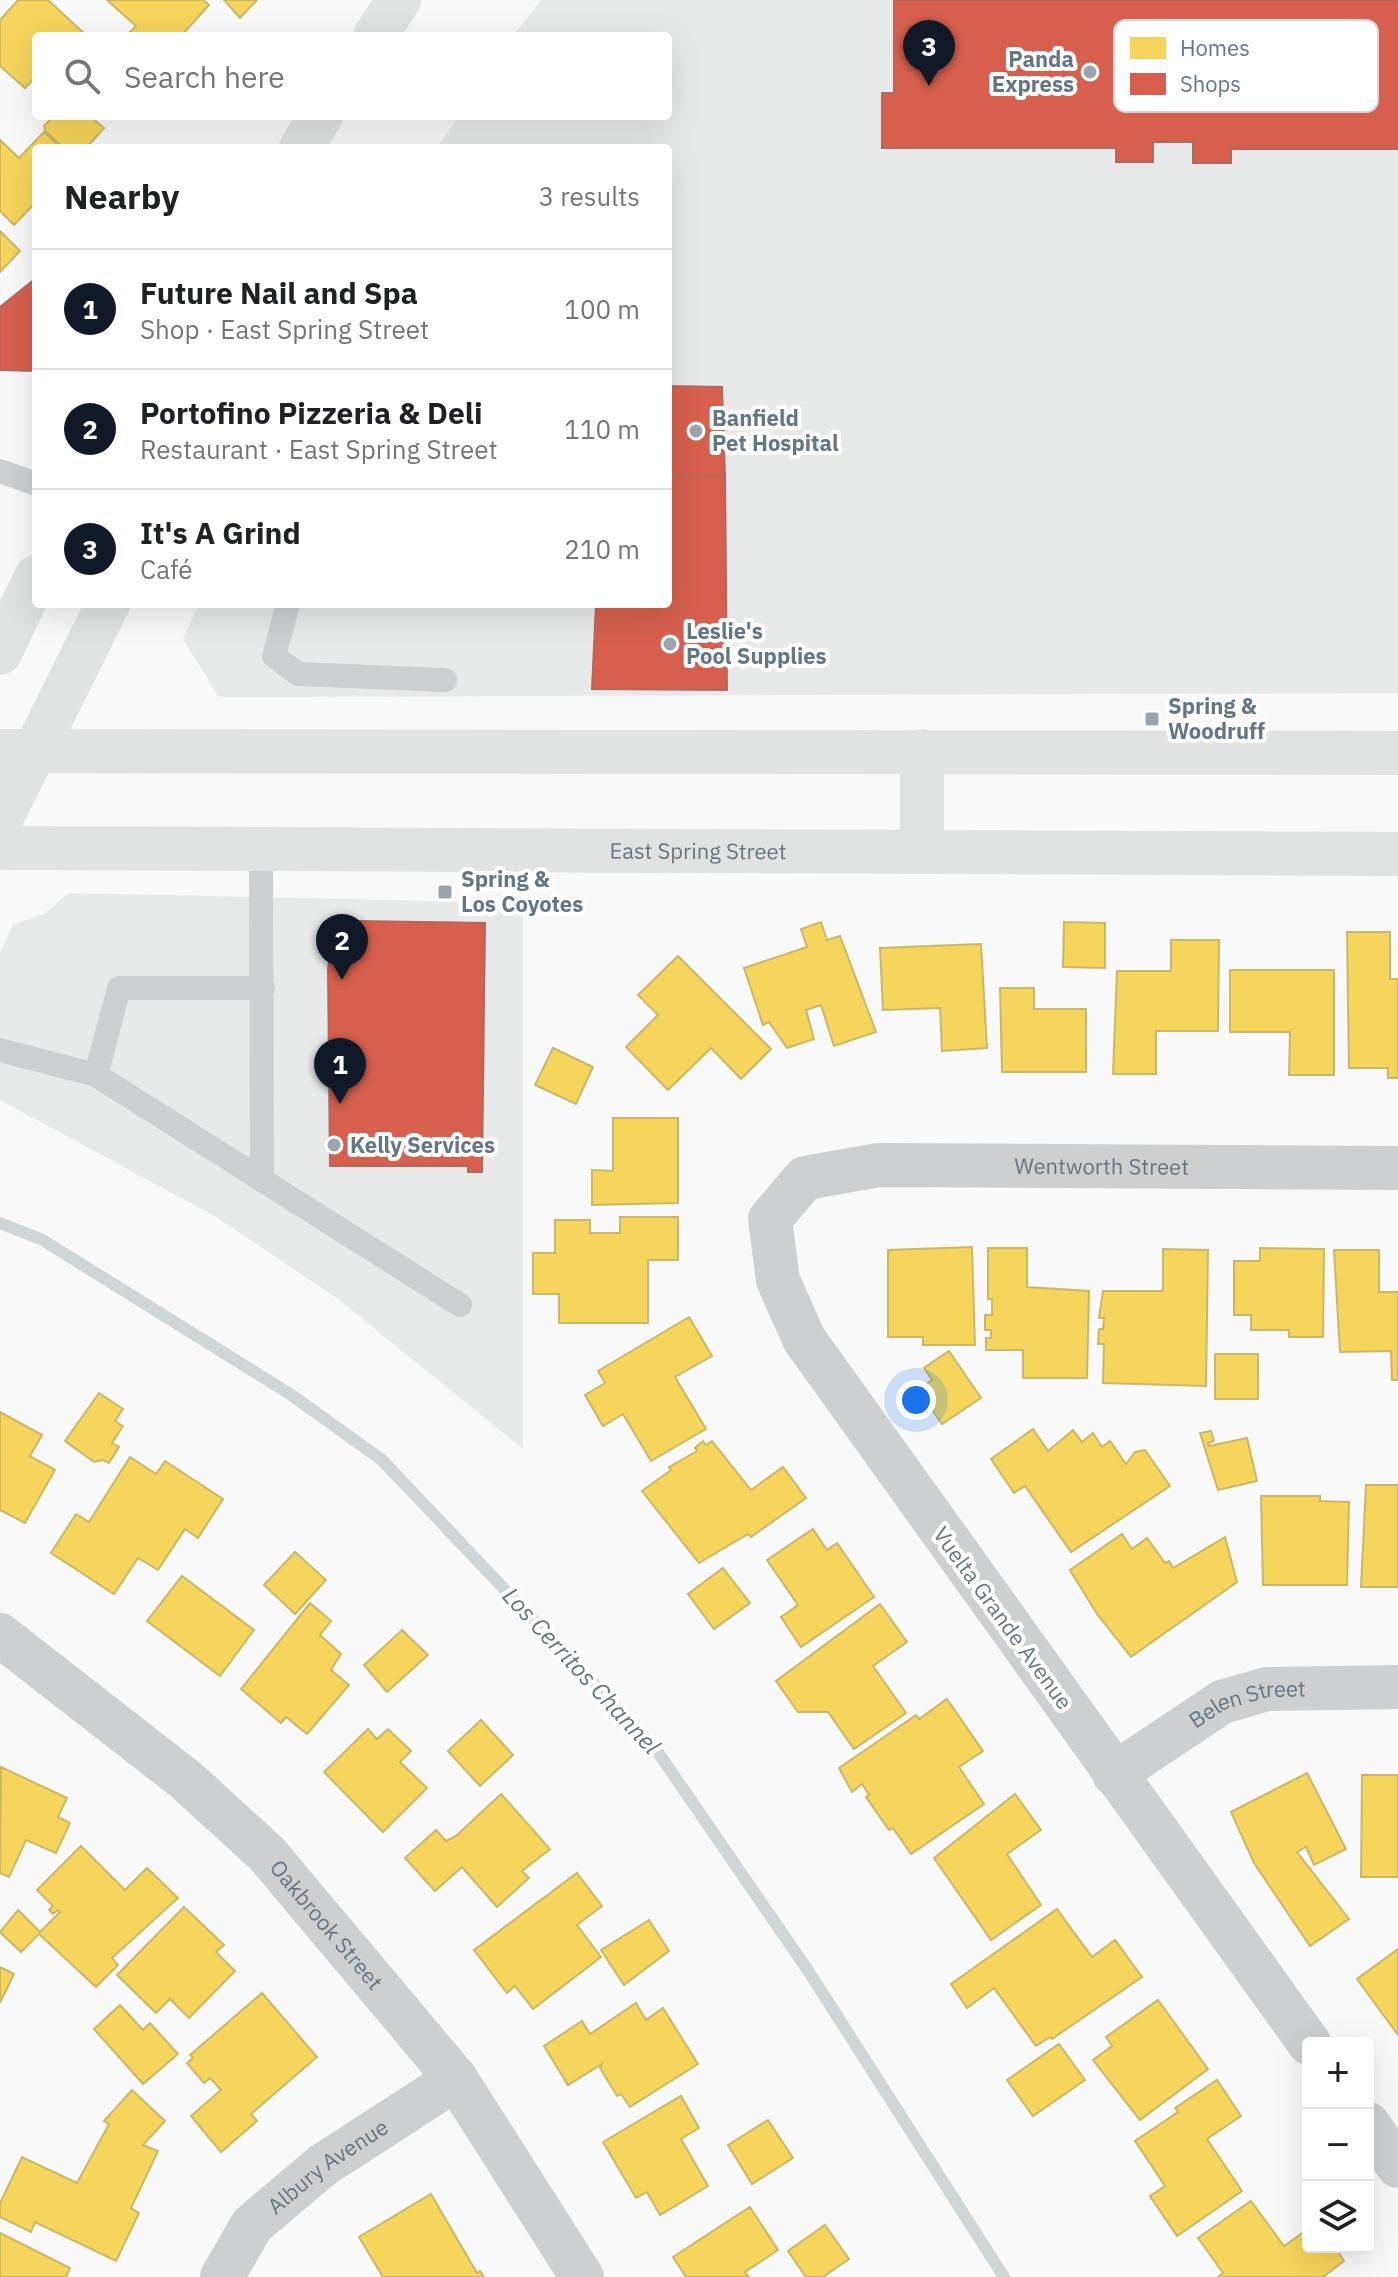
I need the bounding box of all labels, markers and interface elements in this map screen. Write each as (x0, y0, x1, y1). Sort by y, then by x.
pin: 3 (903, 20, 955, 86)
legend (1114, 20, 1378, 112)
search box (32, 32, 672, 120)
text: Homes (1180, 33, 1250, 62)
place label: Panda Express (992, 44, 1074, 98)
icon: search (60, 54, 104, 98)
text: Search here (124, 57, 285, 96)
marker: Panda Express (1081, 63, 1099, 81)
text: Shops (1180, 69, 1241, 98)
text: Nearby (64, 174, 179, 218)
text: 3 results (538, 179, 640, 213)
text: Future Nail and Spa (140, 273, 418, 312)
text: 1 (82, 292, 98, 326)
text: 100 m (564, 292, 640, 326)
text: Shop · East Spring Street (140, 312, 429, 346)
text: Portofino Pizzeria & Deli (140, 393, 482, 432)
place label: Banfield Pet Hospital (712, 403, 839, 457)
text: 2 (82, 412, 98, 446)
text: 110 m (564, 412, 640, 446)
marker: Banfield Pet Hospital (687, 422, 705, 440)
text: Restaurant · East Spring Street (140, 432, 498, 466)
text: It's A Grind (140, 513, 301, 552)
text: 3 (82, 532, 98, 566)
text: 210 m (564, 532, 640, 566)
text: Café (140, 552, 193, 586)
place label: Leslie's Pool Supplies (686, 616, 827, 670)
marker: Leslie's Pool Supplies (661, 635, 679, 653)
place label: Spring & Woodruff (1168, 691, 1265, 745)
marker: Spring & Woodruff (1143, 710, 1161, 728)
street label: East Spring Street (609, 836, 787, 865)
place label: Spring & Los Coyotes (461, 864, 583, 918)
marker: Spring & Los Coyotes (436, 883, 454, 901)
pin: 2 (316, 914, 368, 980)
pin: 1 (314, 1038, 366, 1104)
place label: Kelly Services (350, 1130, 495, 1159)
marker: Kelly Services (325, 1136, 343, 1154)
street label: Wentworth Street (1014, 1151, 1189, 1181)
your location (896, 1380, 936, 1420)
street label: Vuelta Grande Avenue (927, 1521, 1080, 1715)
water label: Los Cerritos Channel (496, 1580, 668, 1761)
street label: Belen Street (1183, 1673, 1306, 1734)
street label: Oakbrook Street (264, 1853, 390, 1996)
map controls (1302, 2037, 1374, 2253)
button: + (1302, 2037, 1374, 2109)
button: − (1302, 2109, 1374, 2181)
street label: Albury Avenue (261, 2112, 393, 2220)
button: layers (1302, 2181, 1374, 2253)

